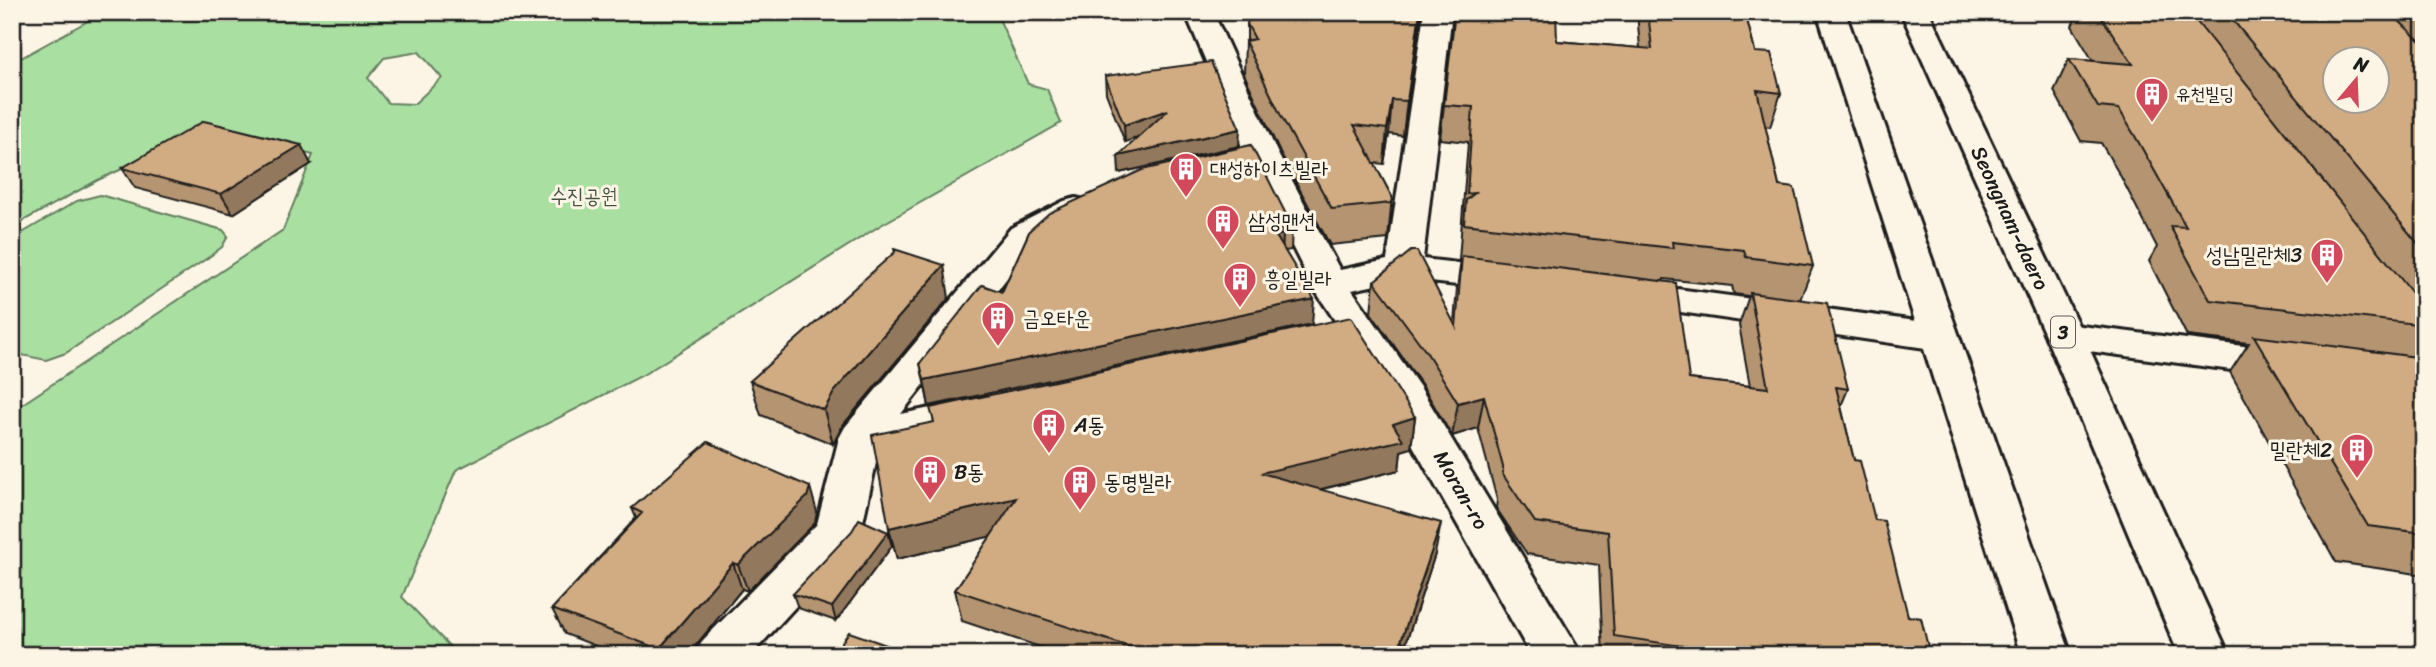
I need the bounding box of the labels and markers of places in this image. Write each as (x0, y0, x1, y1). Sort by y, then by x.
building icon: 유천빌딩 (2133, 75, 2171, 124)
place label: 유천빌딩 (2176, 78, 2234, 110)
building icon: 대성하이츠빌라 (1167, 150, 1205, 199)
place label: 대성하이츠빌라 (1210, 150, 1328, 188)
building icon: 삼성맨션 (1204, 202, 1242, 251)
place label: 삼성맨션 (1248, 202, 1316, 240)
place label: 성남밀란체3 (2206, 236, 2302, 274)
building icon: 성남밀란체3 (2308, 236, 2346, 285)
building icon: 흥일빌라 (1221, 260, 1259, 309)
place label: 흥일빌라 (1264, 260, 1332, 298)
building icon: 금오타운 (979, 299, 1017, 348)
place label: 금오타운 (1023, 299, 1091, 337)
building icon: A동 (1030, 406, 1068, 455)
place label: A동 (1073, 406, 1105, 444)
place label: 밀란체2 (2269, 431, 2332, 469)
building icon: 밀란체2 (2338, 431, 2376, 480)
building icon: B동 (911, 453, 949, 502)
place label: B동 (954, 453, 984, 491)
building icon: 동명빌라 (1061, 463, 1099, 512)
place label: 동명빌라 (1104, 463, 1172, 501)

